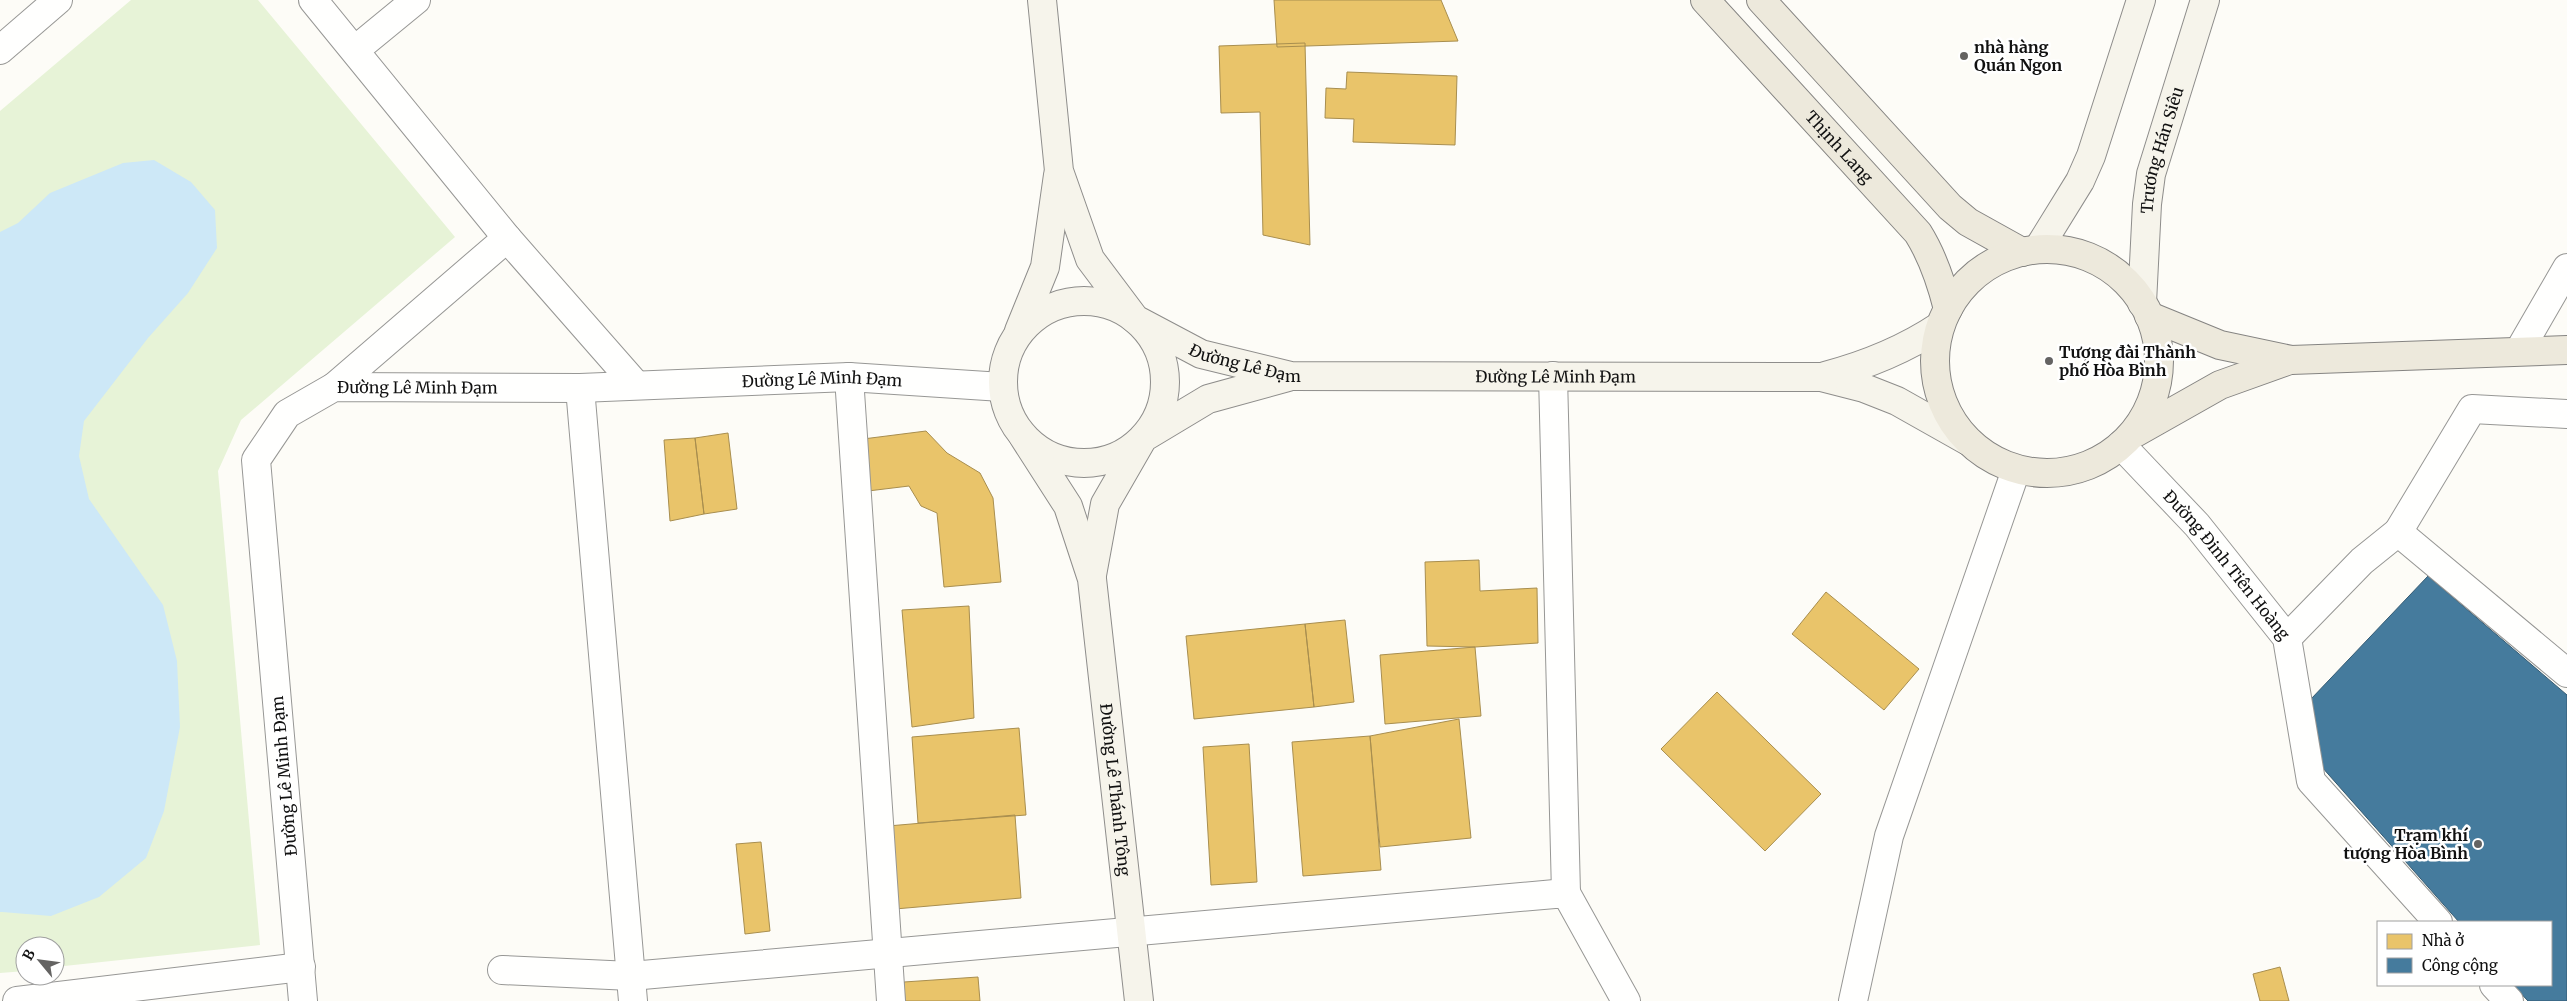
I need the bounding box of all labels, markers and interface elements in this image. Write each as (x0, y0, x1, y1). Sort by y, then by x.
place label: nhà hàng Quán Ngon (1974, 37, 2062, 75)
marker: nhà hàng Quán Ngon (1958, 50, 1970, 62)
street label: Trương Hán Siêu (2137, 84, 2187, 214)
street label: Thịnh Lang (1801, 107, 1878, 187)
street label: Đường Lê Đạm (1186, 339, 1301, 386)
place label: Tượng đài Thành phố Hòa Bình (2059, 342, 2196, 380)
marker: Tượng đài Thành phố Hòa Bình (2043, 355, 2055, 367)
street label: Đường Lê Minh Đạm (1475, 366, 1636, 387)
street label: Đường Lê Minh Đạm (741, 367, 903, 391)
street label: Đường Lê Minh Đạm (337, 377, 498, 398)
street label: Đường Đinh Tiên Hoàng (2159, 486, 2294, 644)
street label: Đường Lê Minh Đạm (267, 695, 301, 857)
street label: Đường Lê Thánh Tông (1096, 702, 1135, 877)
place label: Trạm khí tượng Hòa Bình (2343, 825, 2469, 863)
marker: Trạm khí tượng Hòa Bình (2472, 838, 2484, 850)
legend (2377, 921, 2552, 986)
text: Nhà ở (2422, 931, 2464, 950)
north arrow (15, 936, 65, 986)
text: B (18, 946, 39, 963)
text: Công cộng (2422, 956, 2498, 975)

